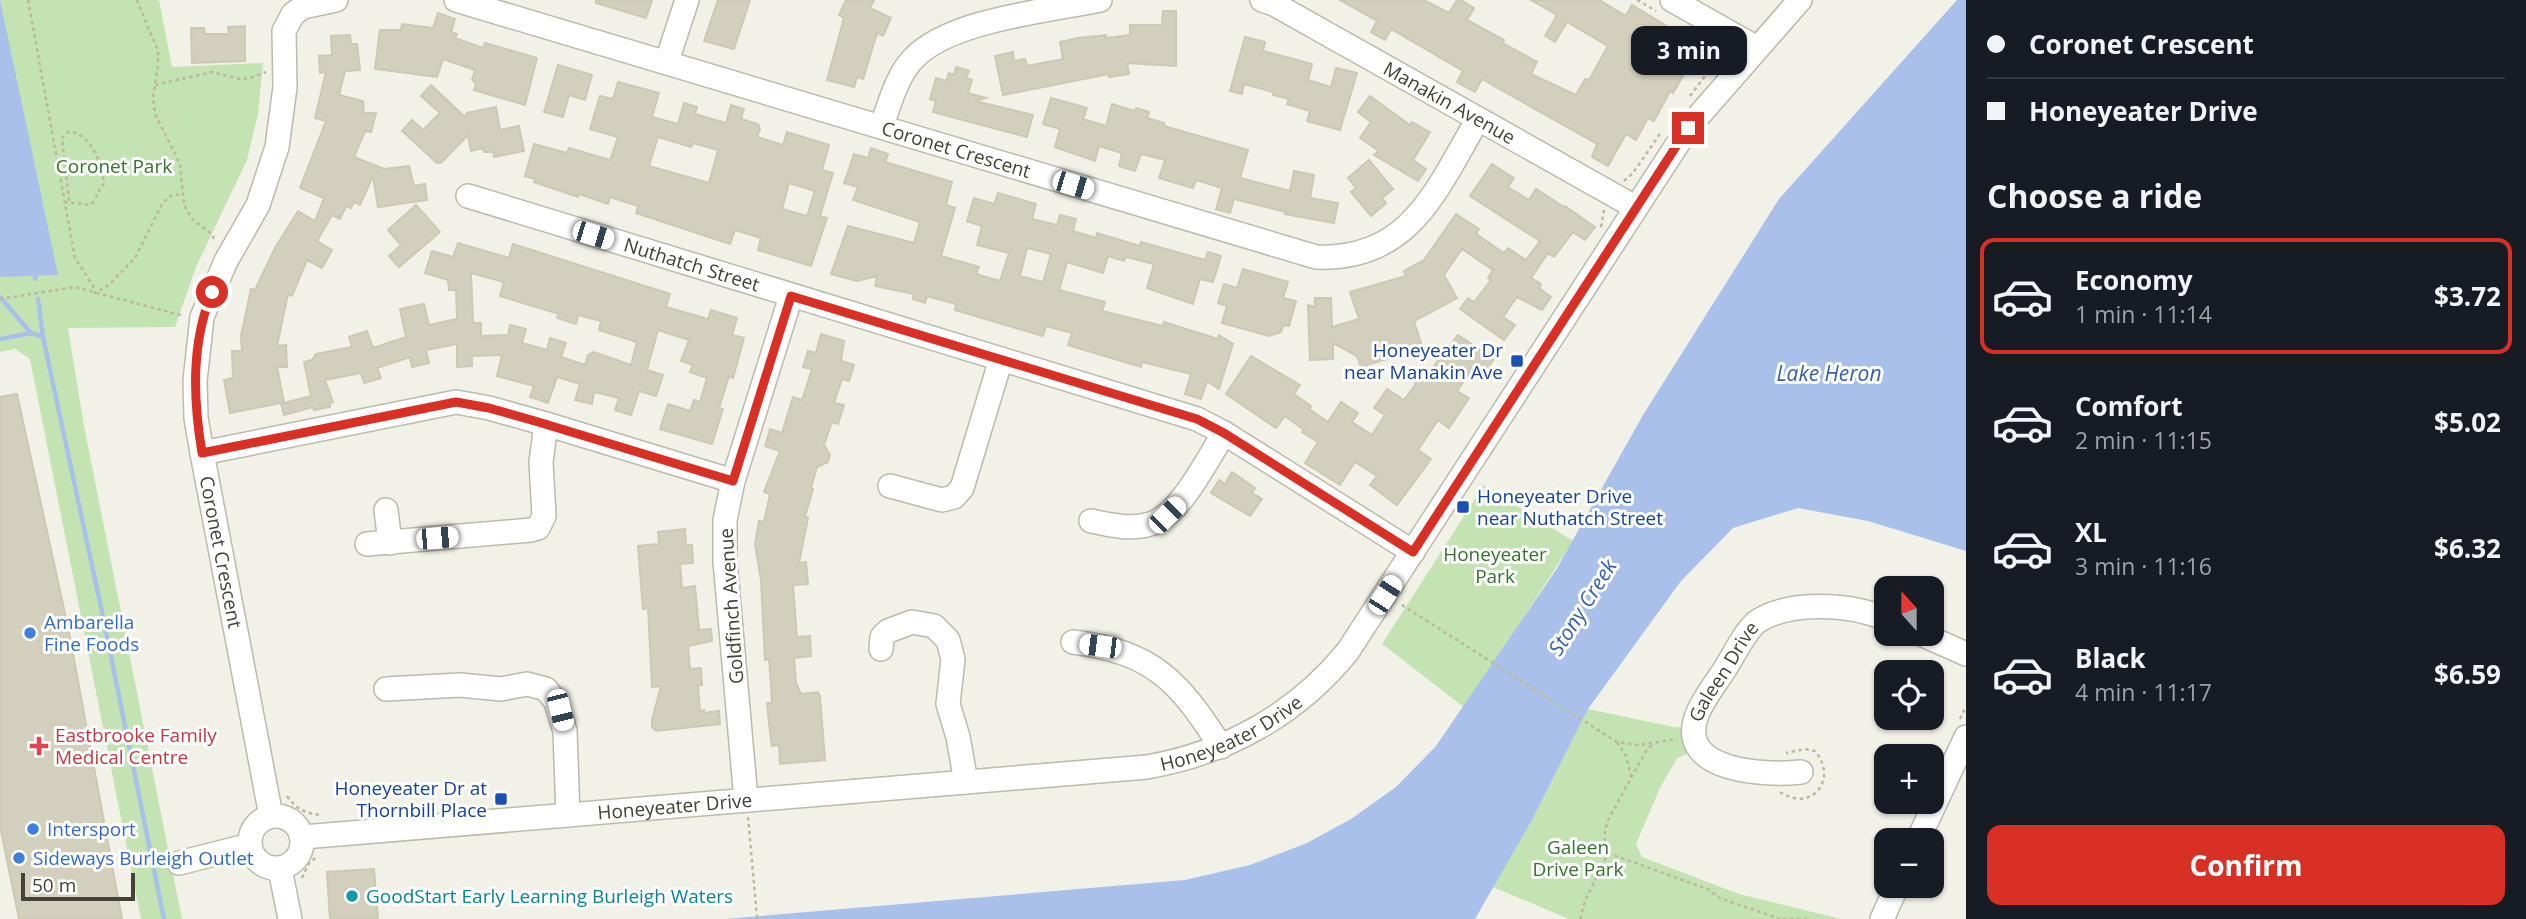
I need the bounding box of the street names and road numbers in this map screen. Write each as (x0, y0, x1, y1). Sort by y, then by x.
street label: Manakin Avenue (1379, 55, 1520, 150)
street label: Coronet Crescent (878, 115, 1034, 184)
street label: Nuthatch Street (621, 231, 763, 298)
street label: Coronet Crescent (194, 474, 249, 630)
street label: Goldfinch Avenue (713, 527, 749, 685)
street label: Galeen Drive (1683, 616, 1764, 725)
street label: Honeyeater Drive (1157, 689, 1308, 777)
street label: Honeyeater Drive (596, 787, 753, 826)

